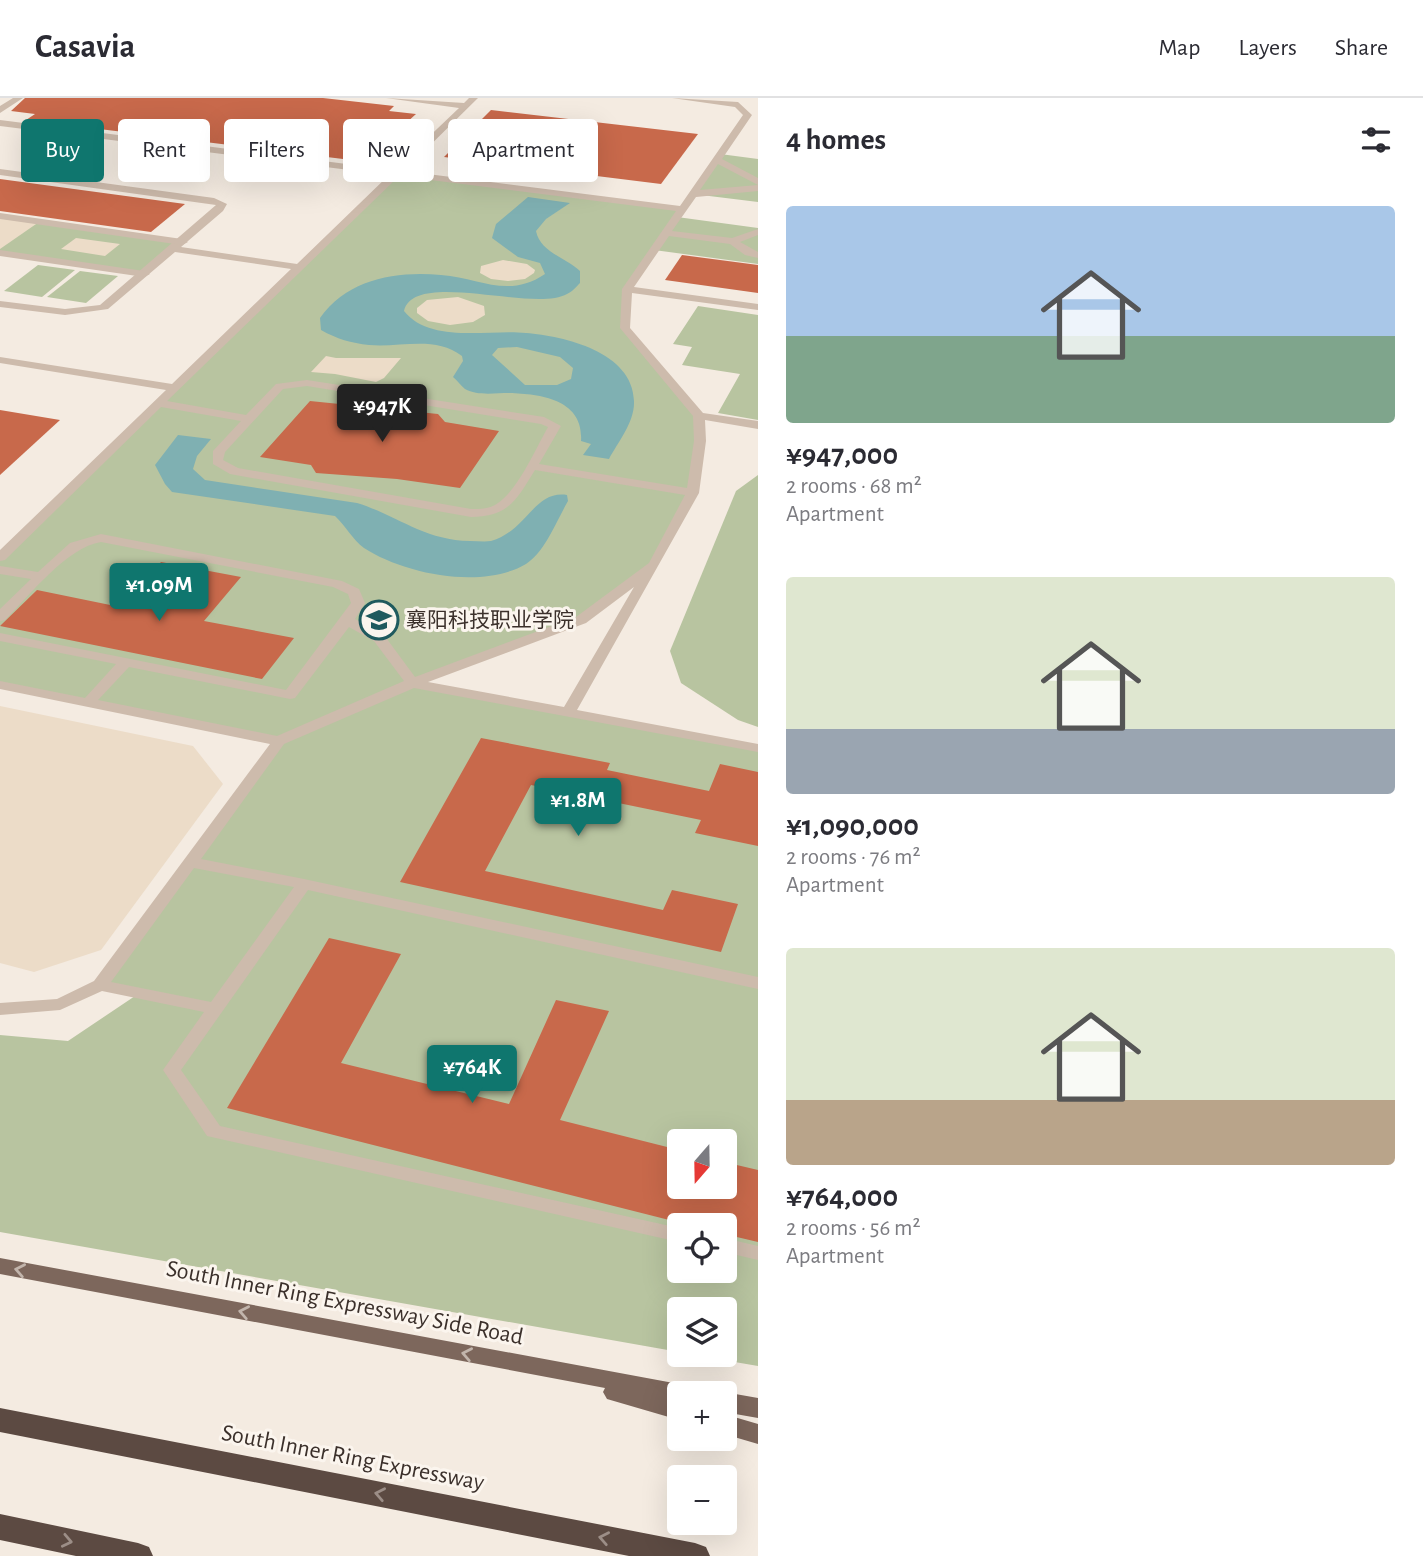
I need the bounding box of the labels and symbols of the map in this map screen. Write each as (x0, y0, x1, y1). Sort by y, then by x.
pin: ¥947K (333, 384, 431, 444)
pin: ¥1.09M (102, 564, 216, 623)
school or university icon: 襄阳科技职业学院 (358, 599, 400, 641)
place label: 襄阳科技职业学院 (406, 609, 574, 631)
pin: ¥1.8M (529, 778, 627, 838)
pin: ¥764K (423, 1046, 521, 1105)
north arrow (667, 1129, 737, 1199)
street label: South Inner Ring Expressway Side Road (164, 1257, 525, 1349)
one-way arrow (14, 1263, 26, 1278)
one-way arrow (238, 1305, 250, 1320)
one-way arrow (461, 1347, 473, 1362)
street label: South Inner Ring Expressway (219, 1421, 486, 1495)
one-way arrow (374, 1488, 386, 1503)
one-way arrow (598, 1531, 609, 1546)
one-way arrow (61, 1532, 73, 1547)

